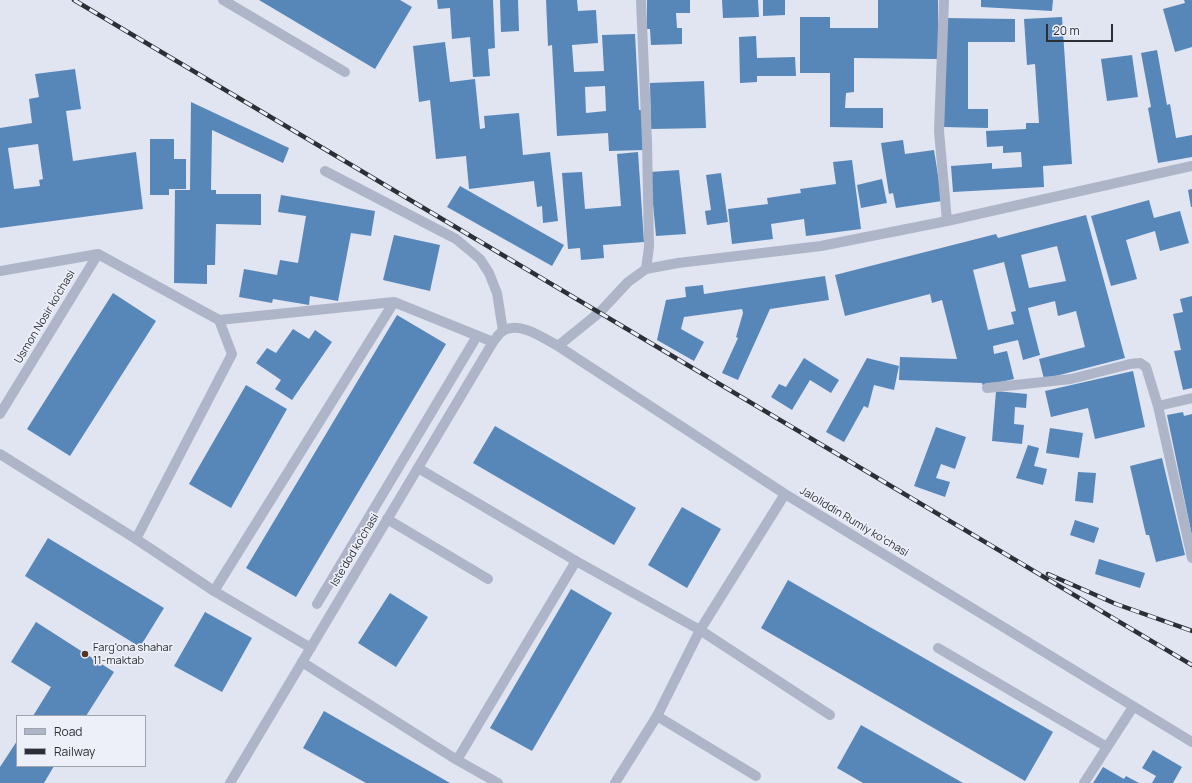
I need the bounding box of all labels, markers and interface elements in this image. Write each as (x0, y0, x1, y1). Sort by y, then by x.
scale bar (1048, 16, 1115, 42)
text: 20 m (1053, 22, 1080, 39)
street label: Usmon Nosir ko'chasi (12, 268, 78, 366)
street label: Jaloliddin Rumiy koʻchasi (797, 484, 911, 560)
street label: Iste'dod ko'chasi (328, 511, 382, 589)
place label: Farg'ona shahar 11-maktab (93, 641, 173, 667)
marker: Farg'ona shahar 11-maktab (80, 649, 90, 659)
legend (16, 715, 146, 767)
text: Road (54, 723, 82, 740)
text: Railway (54, 743, 95, 760)

